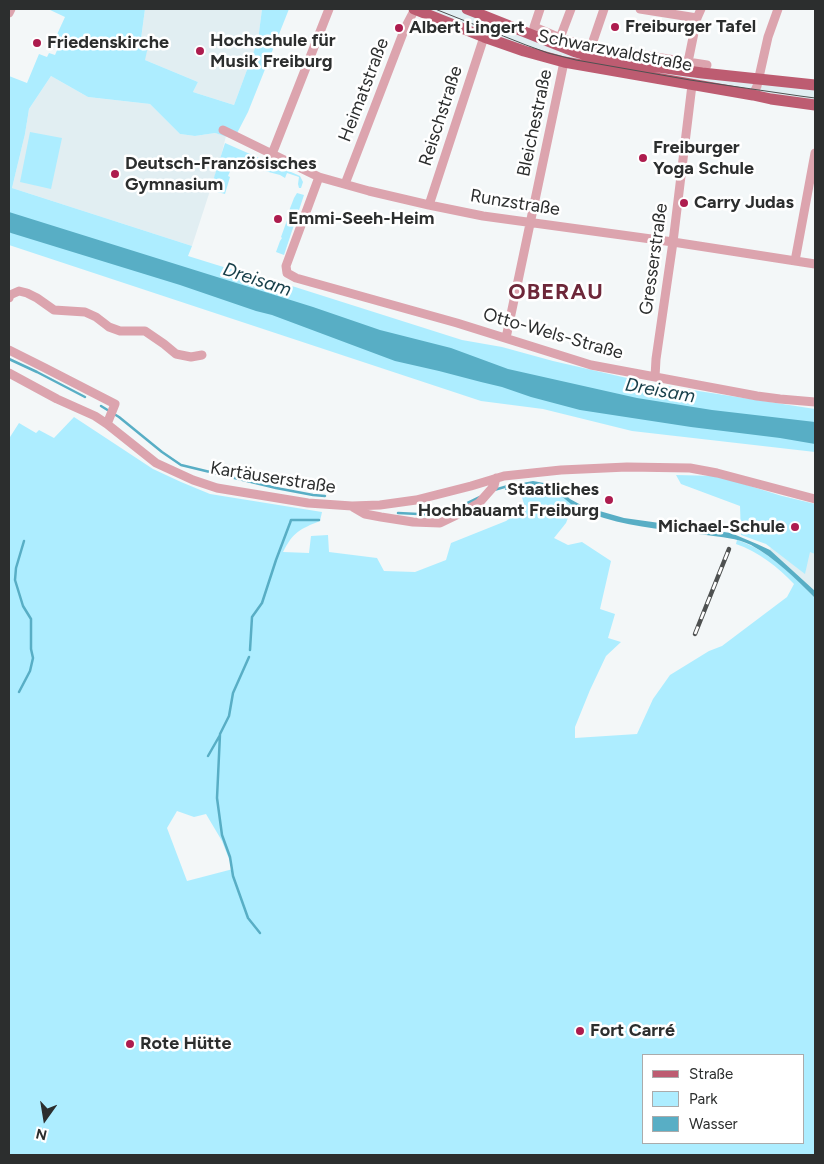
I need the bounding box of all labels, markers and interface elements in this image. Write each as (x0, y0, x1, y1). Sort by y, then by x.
place label: Freiburger Tafel (625, 16, 756, 38)
place label: Albert Lingert (409, 17, 525, 39)
marker: Freiburger Tafel (609, 21, 621, 33)
marker: Albert Lingert (393, 22, 405, 34)
street label: Schwarzwaldstraße (536, 25, 694, 77)
place label: Hochschule für Musik Freiburg (210, 30, 336, 72)
place label: Friedenskirche (47, 32, 169, 54)
street label: Heimatstraße (334, 35, 394, 145)
marker: Friedenskirche (31, 37, 43, 49)
marker: Hochschule für Musik Freiburg (194, 45, 206, 57)
street label: Reischstraße (415, 63, 467, 169)
street label: Bleichestraße (513, 67, 557, 179)
place label: Freiburger Yoga Schule (653, 137, 754, 180)
marker: Freiburger Yoga Schule (637, 152, 649, 164)
place label: Deutsch-Französisches Gymnasium (125, 153, 316, 195)
marker: Deutsch-Französisches Gymnasium (109, 168, 121, 180)
street label: Runzstraße (469, 185, 561, 221)
place label: Carry Judas (694, 192, 794, 214)
marker: Carry Judas (678, 197, 690, 209)
street label: Gresserstraße (635, 202, 673, 316)
place label: Emmi-Seeh-Heim (288, 208, 434, 230)
marker: Emmi-Seeh-Heim (272, 213, 284, 225)
water label: Dreisam (220, 258, 294, 302)
district label: OBERAU (508, 280, 604, 306)
street label: Otto-Wels-Straße (480, 304, 626, 364)
water label: Dreisam (623, 374, 697, 408)
street label: Kartäuserstraße (209, 457, 337, 499)
place label: Staatliches Hochbauamt Freiburg (418, 479, 599, 522)
marker: Staatliches Hochbauamt Freiburg (603, 494, 615, 506)
place label: Michael-Schule (658, 516, 785, 538)
marker: Michael-Schule (789, 521, 801, 533)
place label: Fort Carré (590, 1020, 675, 1042)
marker: Fort Carré (574, 1025, 586, 1037)
place label: Rote Hütte (140, 1033, 231, 1055)
marker: Rote Hütte (124, 1038, 136, 1050)
legend (642, 1054, 804, 1144)
text: Straße (689, 1065, 733, 1083)
text: Park (689, 1090, 718, 1108)
north arrow (20, 1094, 70, 1144)
text: Wasser (689, 1115, 738, 1133)
text: N (34, 1125, 49, 1144)

